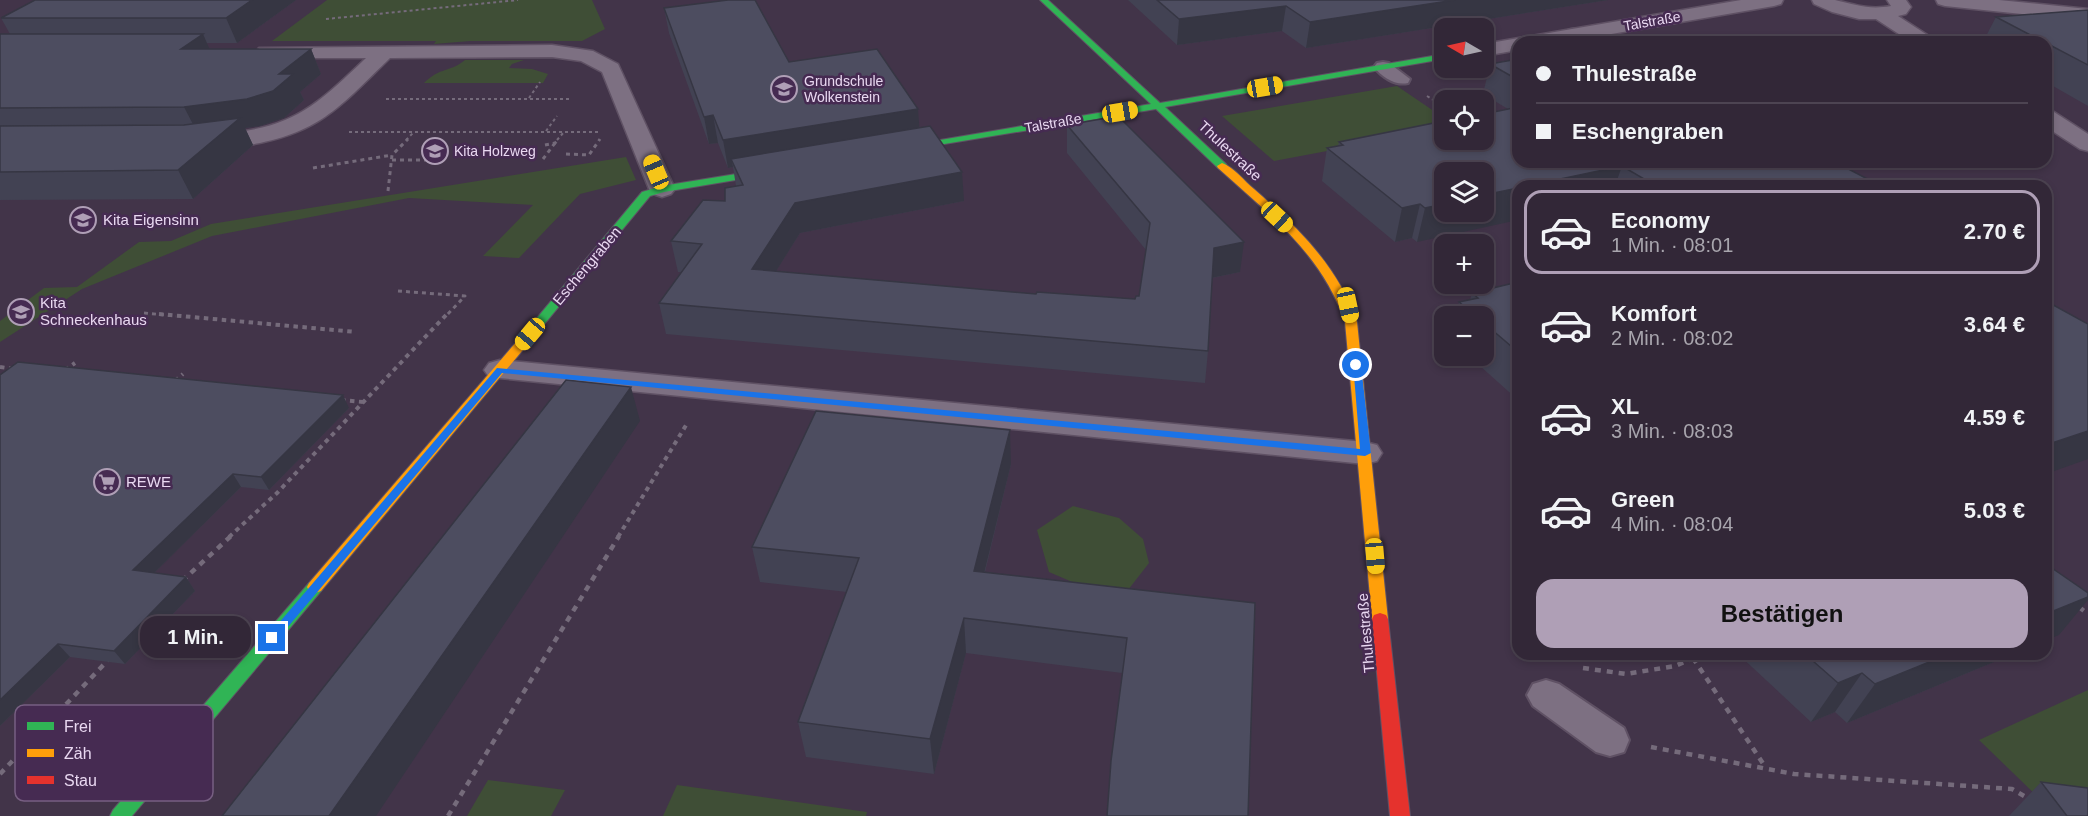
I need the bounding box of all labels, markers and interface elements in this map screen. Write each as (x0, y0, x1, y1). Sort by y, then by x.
street label: Talstraße (1622, 8, 1682, 34)
north arrow (1434, 18, 1494, 78)
map controls (1434, 18, 1494, 366)
text: Thulestraße (1572, 61, 1697, 86)
place label: Grundschule Wolkenstein (804, 73, 884, 105)
school or university icon: Grundschule Wolkenstein (769, 74, 799, 104)
car (1246, 75, 1284, 99)
button: locate (1434, 90, 1494, 150)
car (1101, 100, 1139, 124)
street label: Talstraße (1023, 110, 1083, 136)
street label: Thulestraße (1195, 117, 1265, 184)
text: Eschengraben (1572, 119, 1724, 144)
school or university icon: Kita Holzweg (420, 136, 450, 166)
place label: Kita Holzweg (454, 143, 536, 159)
car (641, 152, 671, 192)
button: layers (1434, 162, 1494, 222)
car (1258, 198, 1296, 236)
school or university icon: Kita Eigensinn (68, 205, 98, 235)
icon: car (1539, 205, 1593, 259)
text: Economy (1611, 208, 1710, 233)
place label: Kita Eigensinn (103, 211, 199, 228)
text: 2.70 € (1964, 219, 2025, 244)
street label: Eschengraben (549, 223, 624, 308)
button: + (1434, 234, 1494, 294)
text: 1 Min. · 08:01 (1611, 234, 1733, 256)
car (1335, 286, 1361, 324)
place label: Kita Schneckenhaus (40, 294, 147, 328)
school or university icon: Kita Schneckenhaus (6, 297, 36, 327)
icon: car (1539, 298, 1593, 352)
text: Komfort (1611, 301, 1697, 326)
button: − (1434, 306, 1494, 366)
text: 3.64 € (1964, 312, 2025, 337)
car (512, 314, 548, 354)
text: 2 Min. · 08:02 (1611, 327, 1733, 349)
route start (1342, 351, 1369, 378)
icon: car (1539, 391, 1593, 445)
text: XL (1611, 394, 1639, 419)
text: 4.59 € (1964, 405, 2025, 430)
text: 3 Min. · 08:03 (1611, 420, 1733, 442)
supermarket icon: REWE (92, 467, 122, 497)
place label: REWE (126, 473, 171, 490)
icon: car (1539, 484, 1593, 538)
text: Green (1611, 487, 1675, 512)
text: 5.03 € (1964, 498, 2025, 523)
text: 4 Min. · 08:04 (1611, 513, 1733, 535)
car (1364, 537, 1386, 575)
button: Bestätigen (1536, 579, 2028, 648)
street label: Thulestraße (1354, 592, 1377, 674)
callout: 1 Min. (140, 617, 251, 659)
route end (258, 624, 285, 651)
text: 1 Min. (167, 626, 224, 648)
legend (15, 705, 213, 801)
text: Frei (64, 718, 92, 735)
text: Zäh (64, 745, 92, 762)
text: Stau (64, 772, 97, 789)

